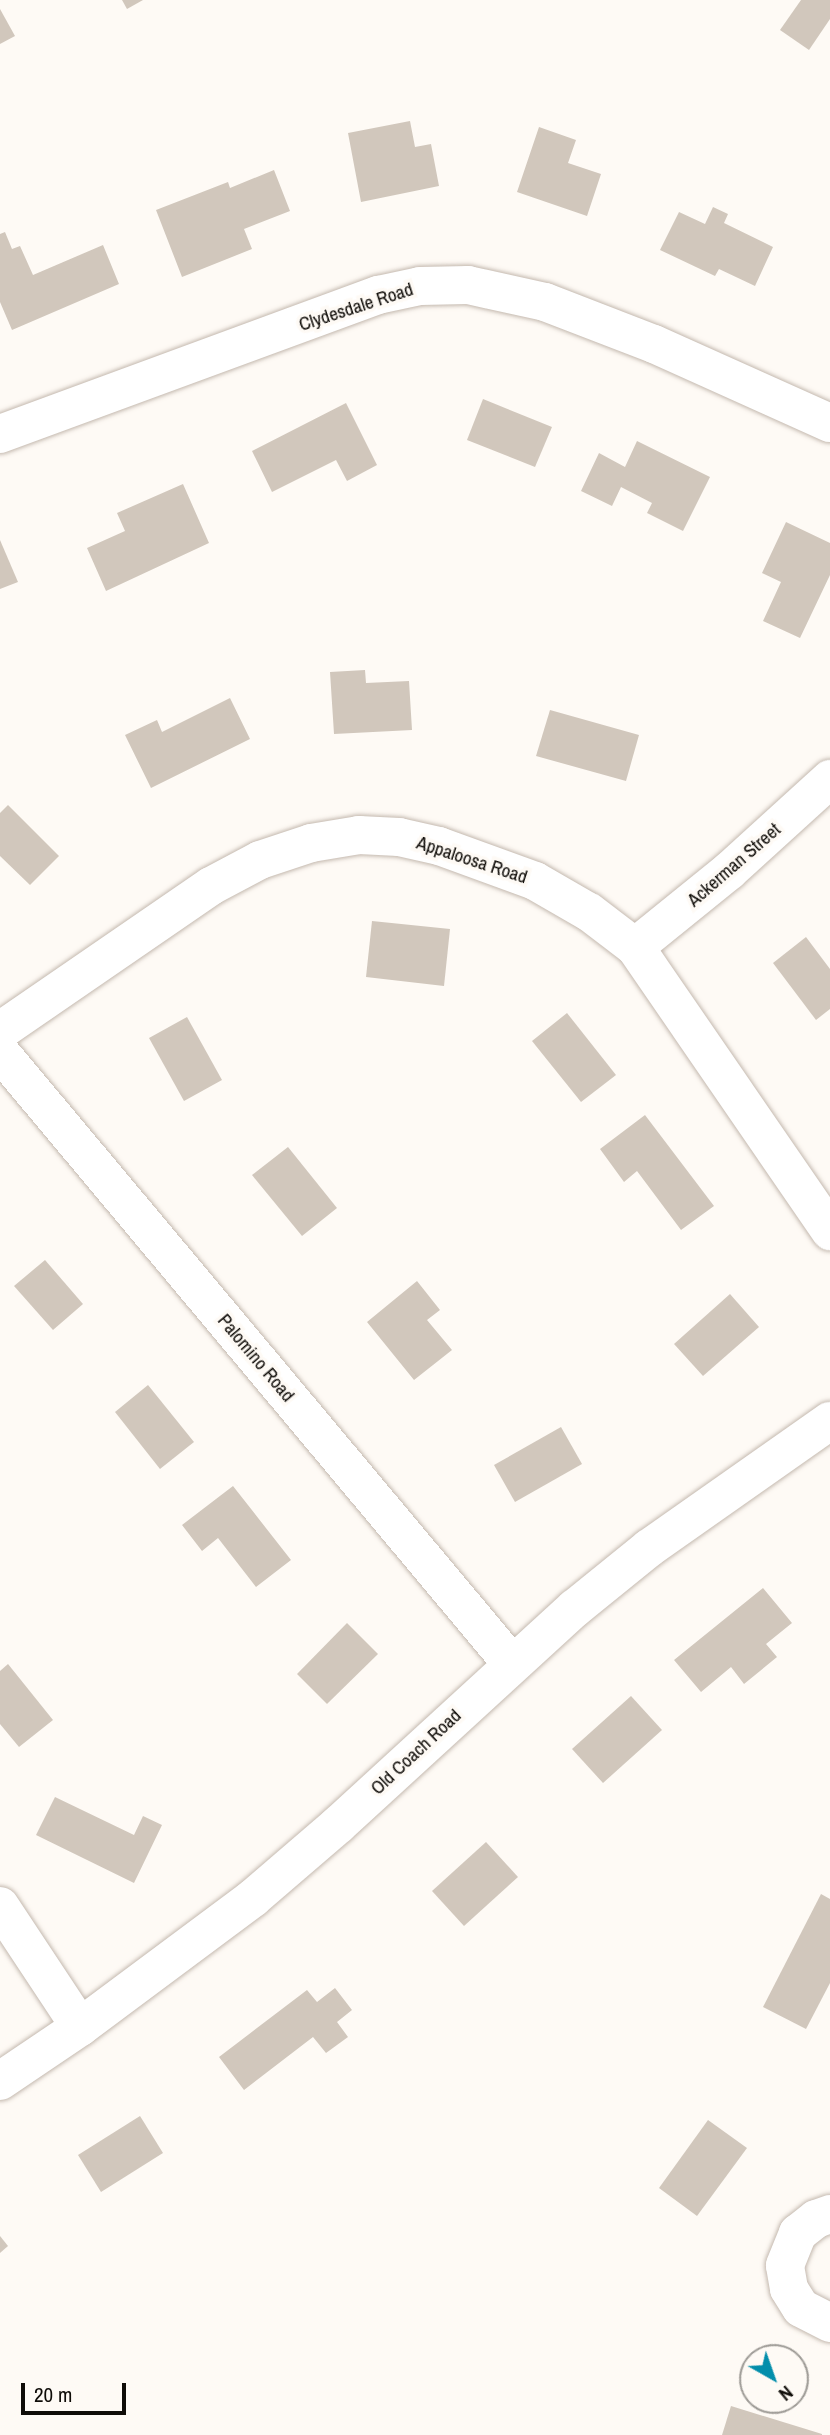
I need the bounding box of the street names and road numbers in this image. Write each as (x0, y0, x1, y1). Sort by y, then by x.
street label: Clydesdale Road (296, 278, 416, 336)
street label: Ackerman Street (683, 818, 785, 912)
street label: Appaloosa Road (414, 831, 530, 889)
street label: Palomino Road (213, 1310, 299, 1406)
street label: Old Coach Road (366, 1704, 466, 1800)

